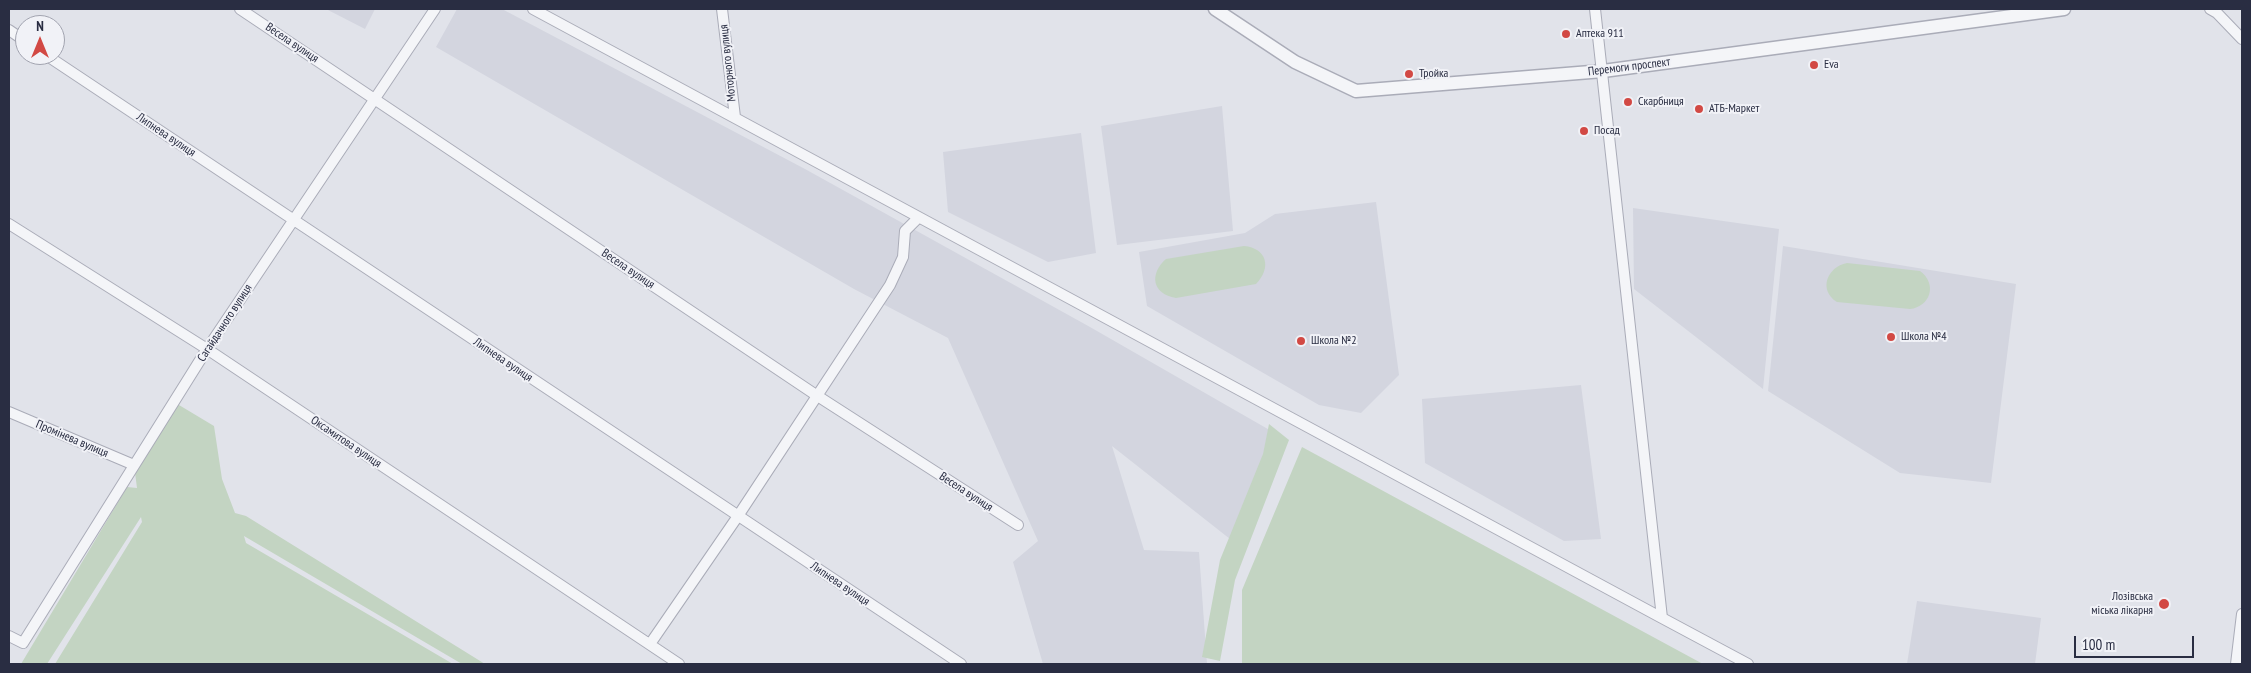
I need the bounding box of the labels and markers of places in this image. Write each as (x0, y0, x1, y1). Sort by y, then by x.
place label: Аптека 911 (1576, 27, 1624, 41)
marker: Аптека 911 (1560, 28, 1572, 40)
place label: Eva (1824, 58, 1839, 72)
marker: Eva (1808, 59, 1820, 71)
place label: Тройка (1419, 67, 1448, 81)
marker: Тройка (1403, 68, 1415, 80)
place label: Скарбниця (1638, 95, 1684, 109)
marker: Скарбниця (1622, 96, 1634, 108)
place label: АТБ-Маркет (1709, 102, 1759, 116)
marker: АТБ-Маркет (1693, 103, 1705, 115)
place label: Посад (1594, 124, 1620, 138)
marker: Посад (1578, 125, 1590, 137)
place label: Школа №4 (1901, 330, 1947, 344)
marker: Школа №4 (1885, 331, 1897, 343)
place label: Школа №2 (1311, 334, 1357, 348)
marker: Школа №2 (1295, 335, 1307, 347)
place label: Лозівська міська лікарня (2091, 590, 2153, 618)
marker: Лозівська міська лікарня (2157, 597, 2171, 611)

